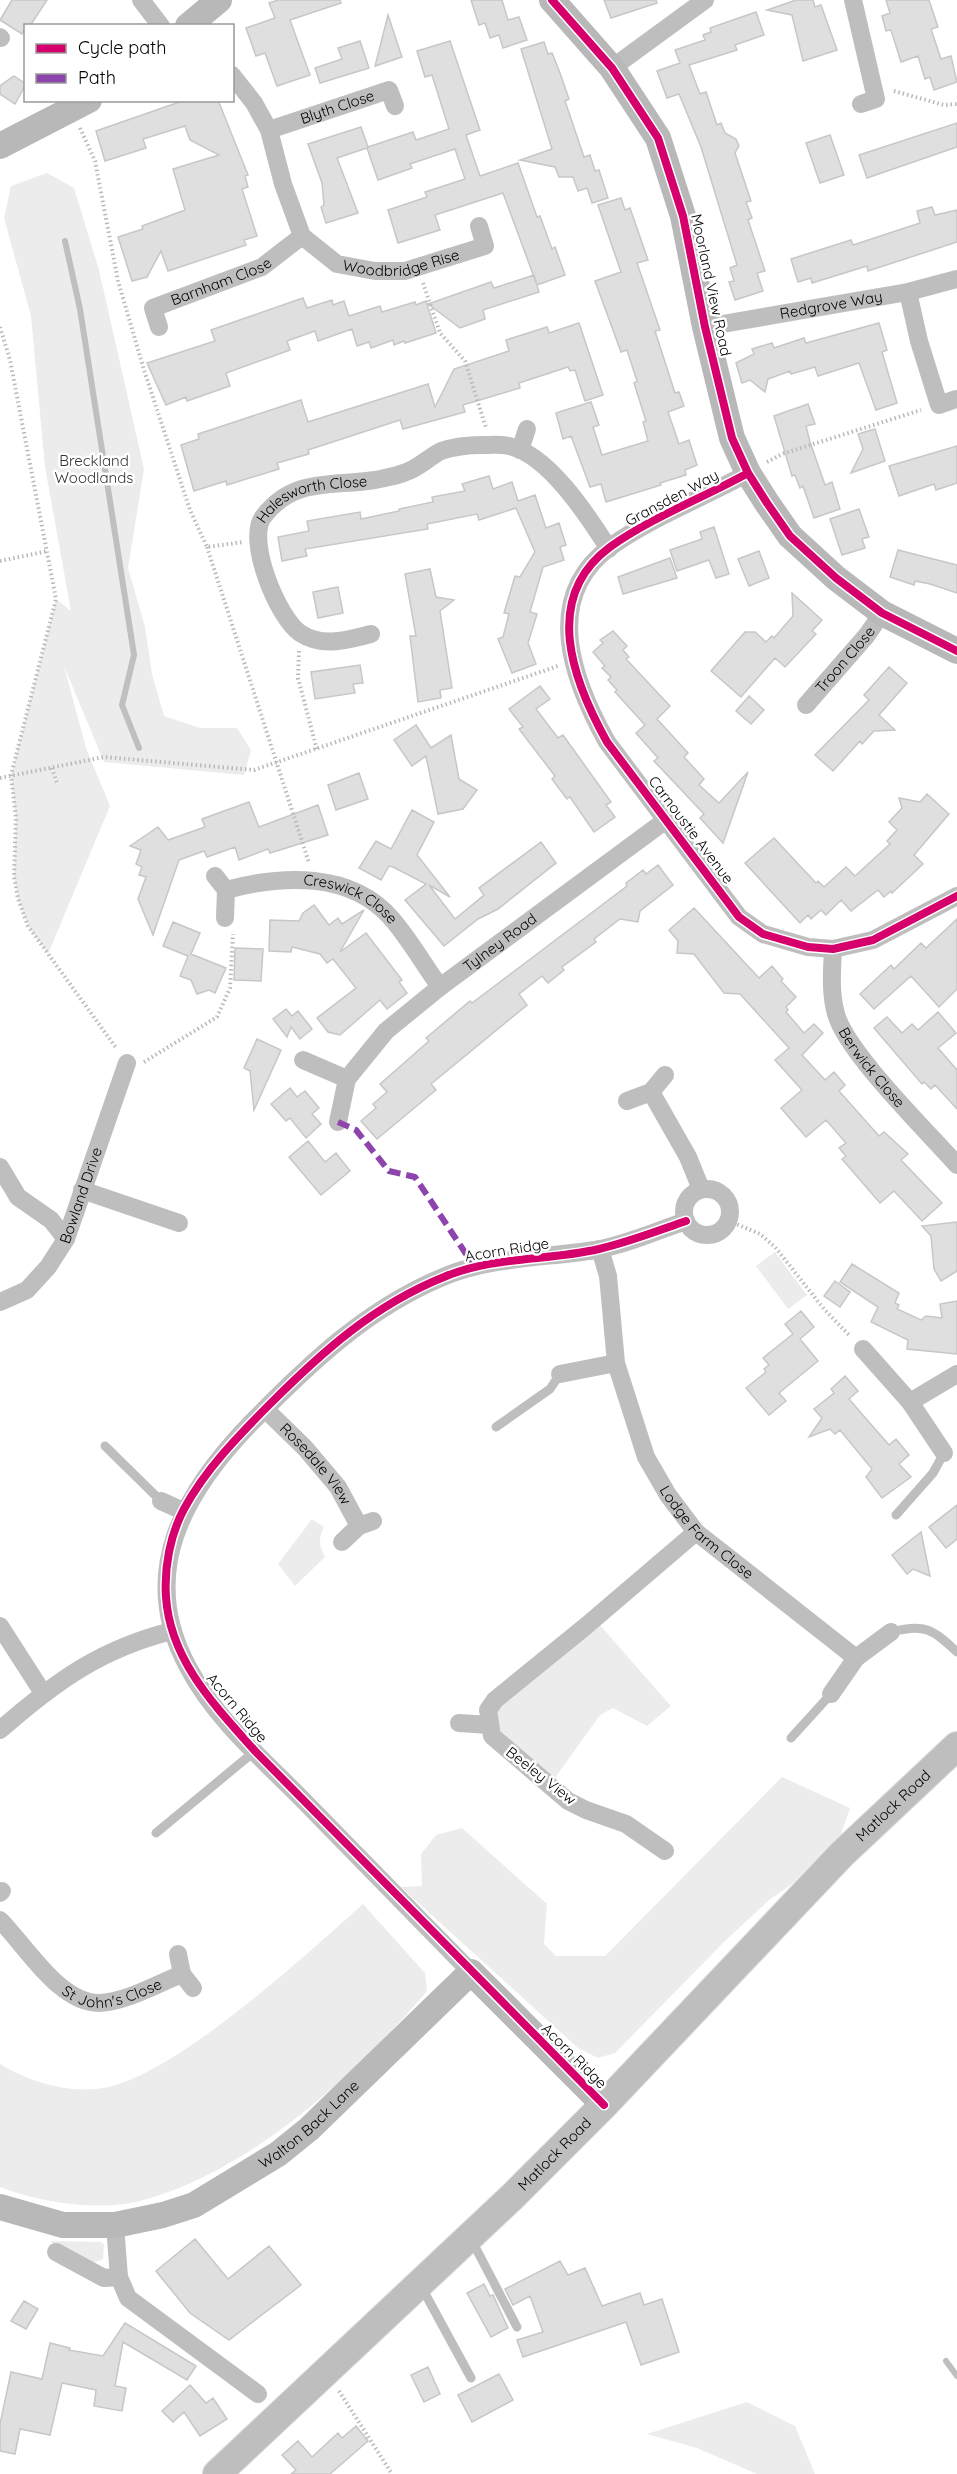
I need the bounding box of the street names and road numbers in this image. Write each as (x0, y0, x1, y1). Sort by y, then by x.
street label: Blyth Close (298, 86, 377, 128)
street label: Moorland View Road (687, 212, 736, 358)
street label: Woodbridge Rise (341, 245, 462, 281)
street label: Barnham Close (168, 253, 275, 309)
street label: Redgrove Way (778, 287, 884, 323)
street label: Gransden Way (622, 465, 722, 530)
street label: Halesworth Close (252, 471, 368, 527)
street label: Troon Close (811, 623, 879, 697)
street label: Carnoustie Avenue (645, 772, 738, 887)
street label: Creswick Close (303, 870, 402, 928)
street label: Tylney Road (459, 909, 540, 976)
street label: Berwick Close (834, 1024, 909, 1111)
street label: Bowland Drive (55, 1145, 106, 1246)
street label: Acorn Ridge (463, 1233, 550, 1266)
street label: Rosedale View (276, 1419, 356, 1508)
street label: Lodge Farm Close (656, 1482, 758, 1583)
street label: Acorn Ridge (203, 1669, 272, 1746)
street label: Beeley View (502, 1742, 580, 1809)
street label: Matlock Road (851, 1766, 934, 1845)
street label: St John's Close (58, 1974, 165, 2012)
street label: Acorn Ridge (538, 2019, 611, 2092)
street label: Walton Back Lane (255, 2076, 363, 2172)
street label: Matlock Road (514, 2113, 595, 2195)

